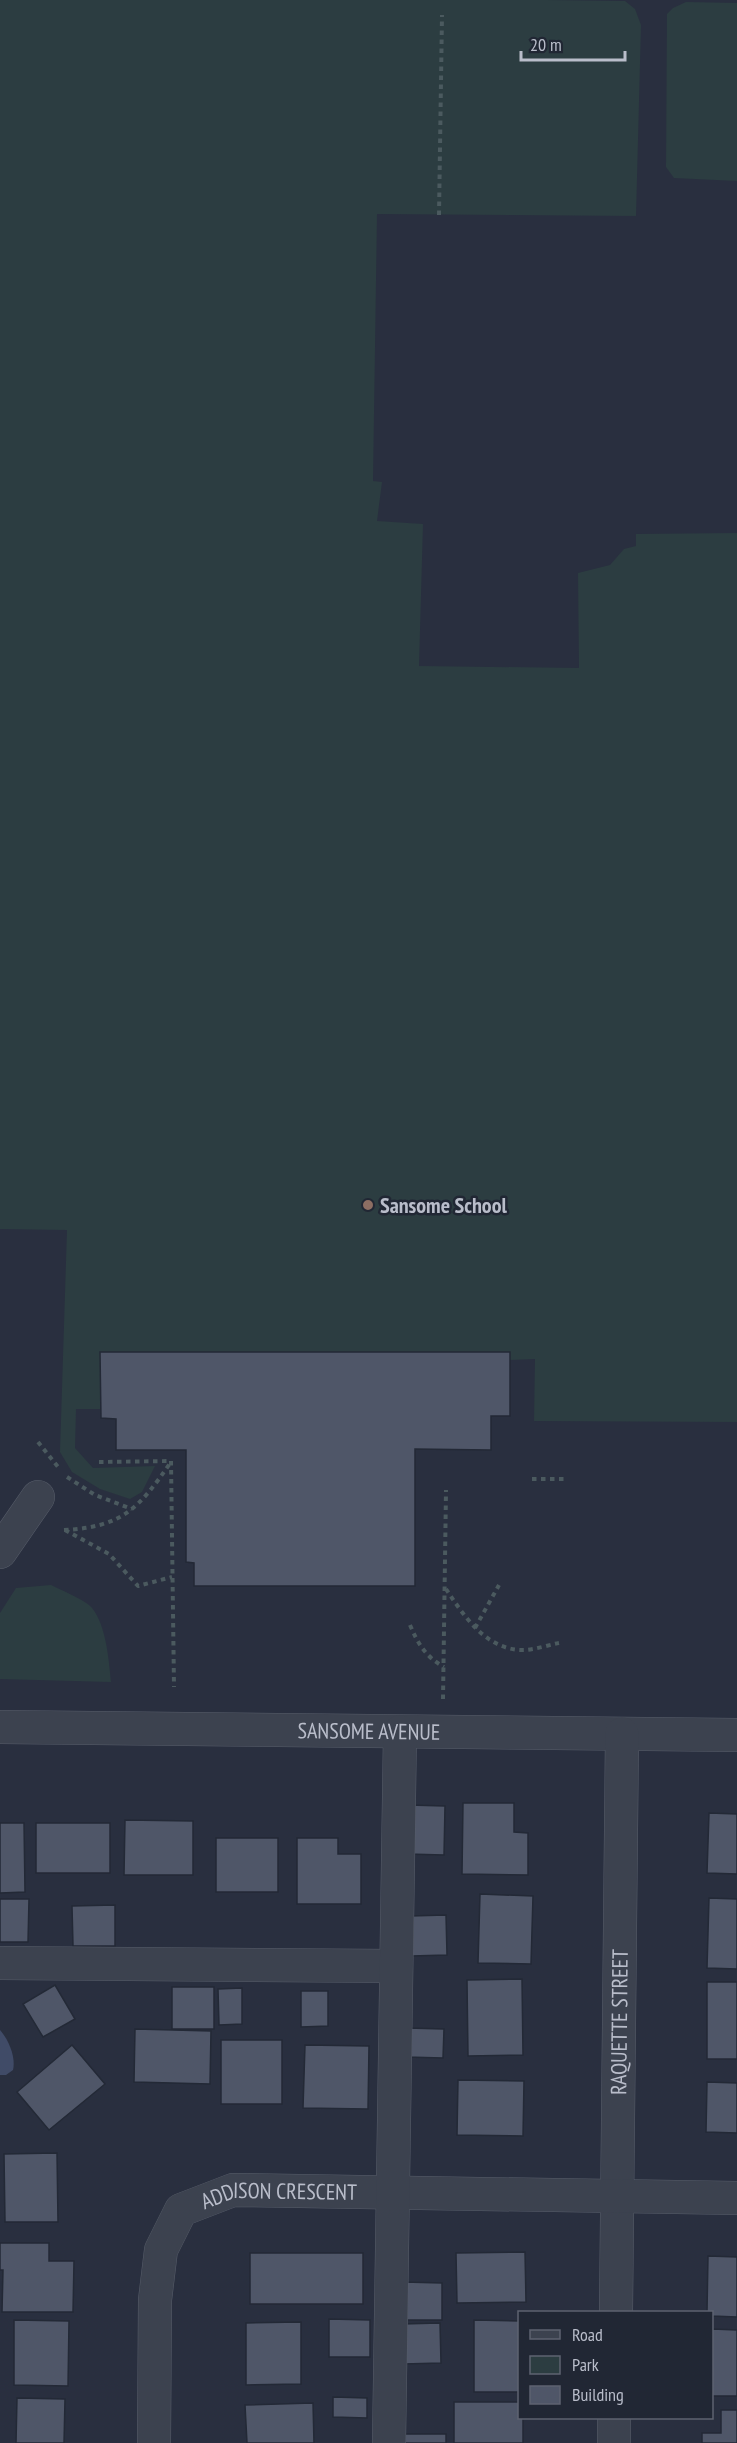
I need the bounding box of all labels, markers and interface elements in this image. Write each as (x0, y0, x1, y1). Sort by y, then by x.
scale bar (521, 24, 624, 62)
text: 20 m (530, 33, 562, 56)
place label: Sansome School (380, 1191, 507, 1219)
marker: Sansome School (361, 1198, 375, 1212)
street label: SANSOME AVENUE (297, 1716, 440, 1746)
street label: RAQUETTE STREET (604, 1949, 634, 2095)
street label: ADDISON CRESCENT (197, 2176, 357, 2215)
legend (518, 2311, 713, 2419)
text: Road (572, 2323, 603, 2346)
text: Park (572, 2353, 599, 2376)
text: Building (572, 2383, 624, 2406)

